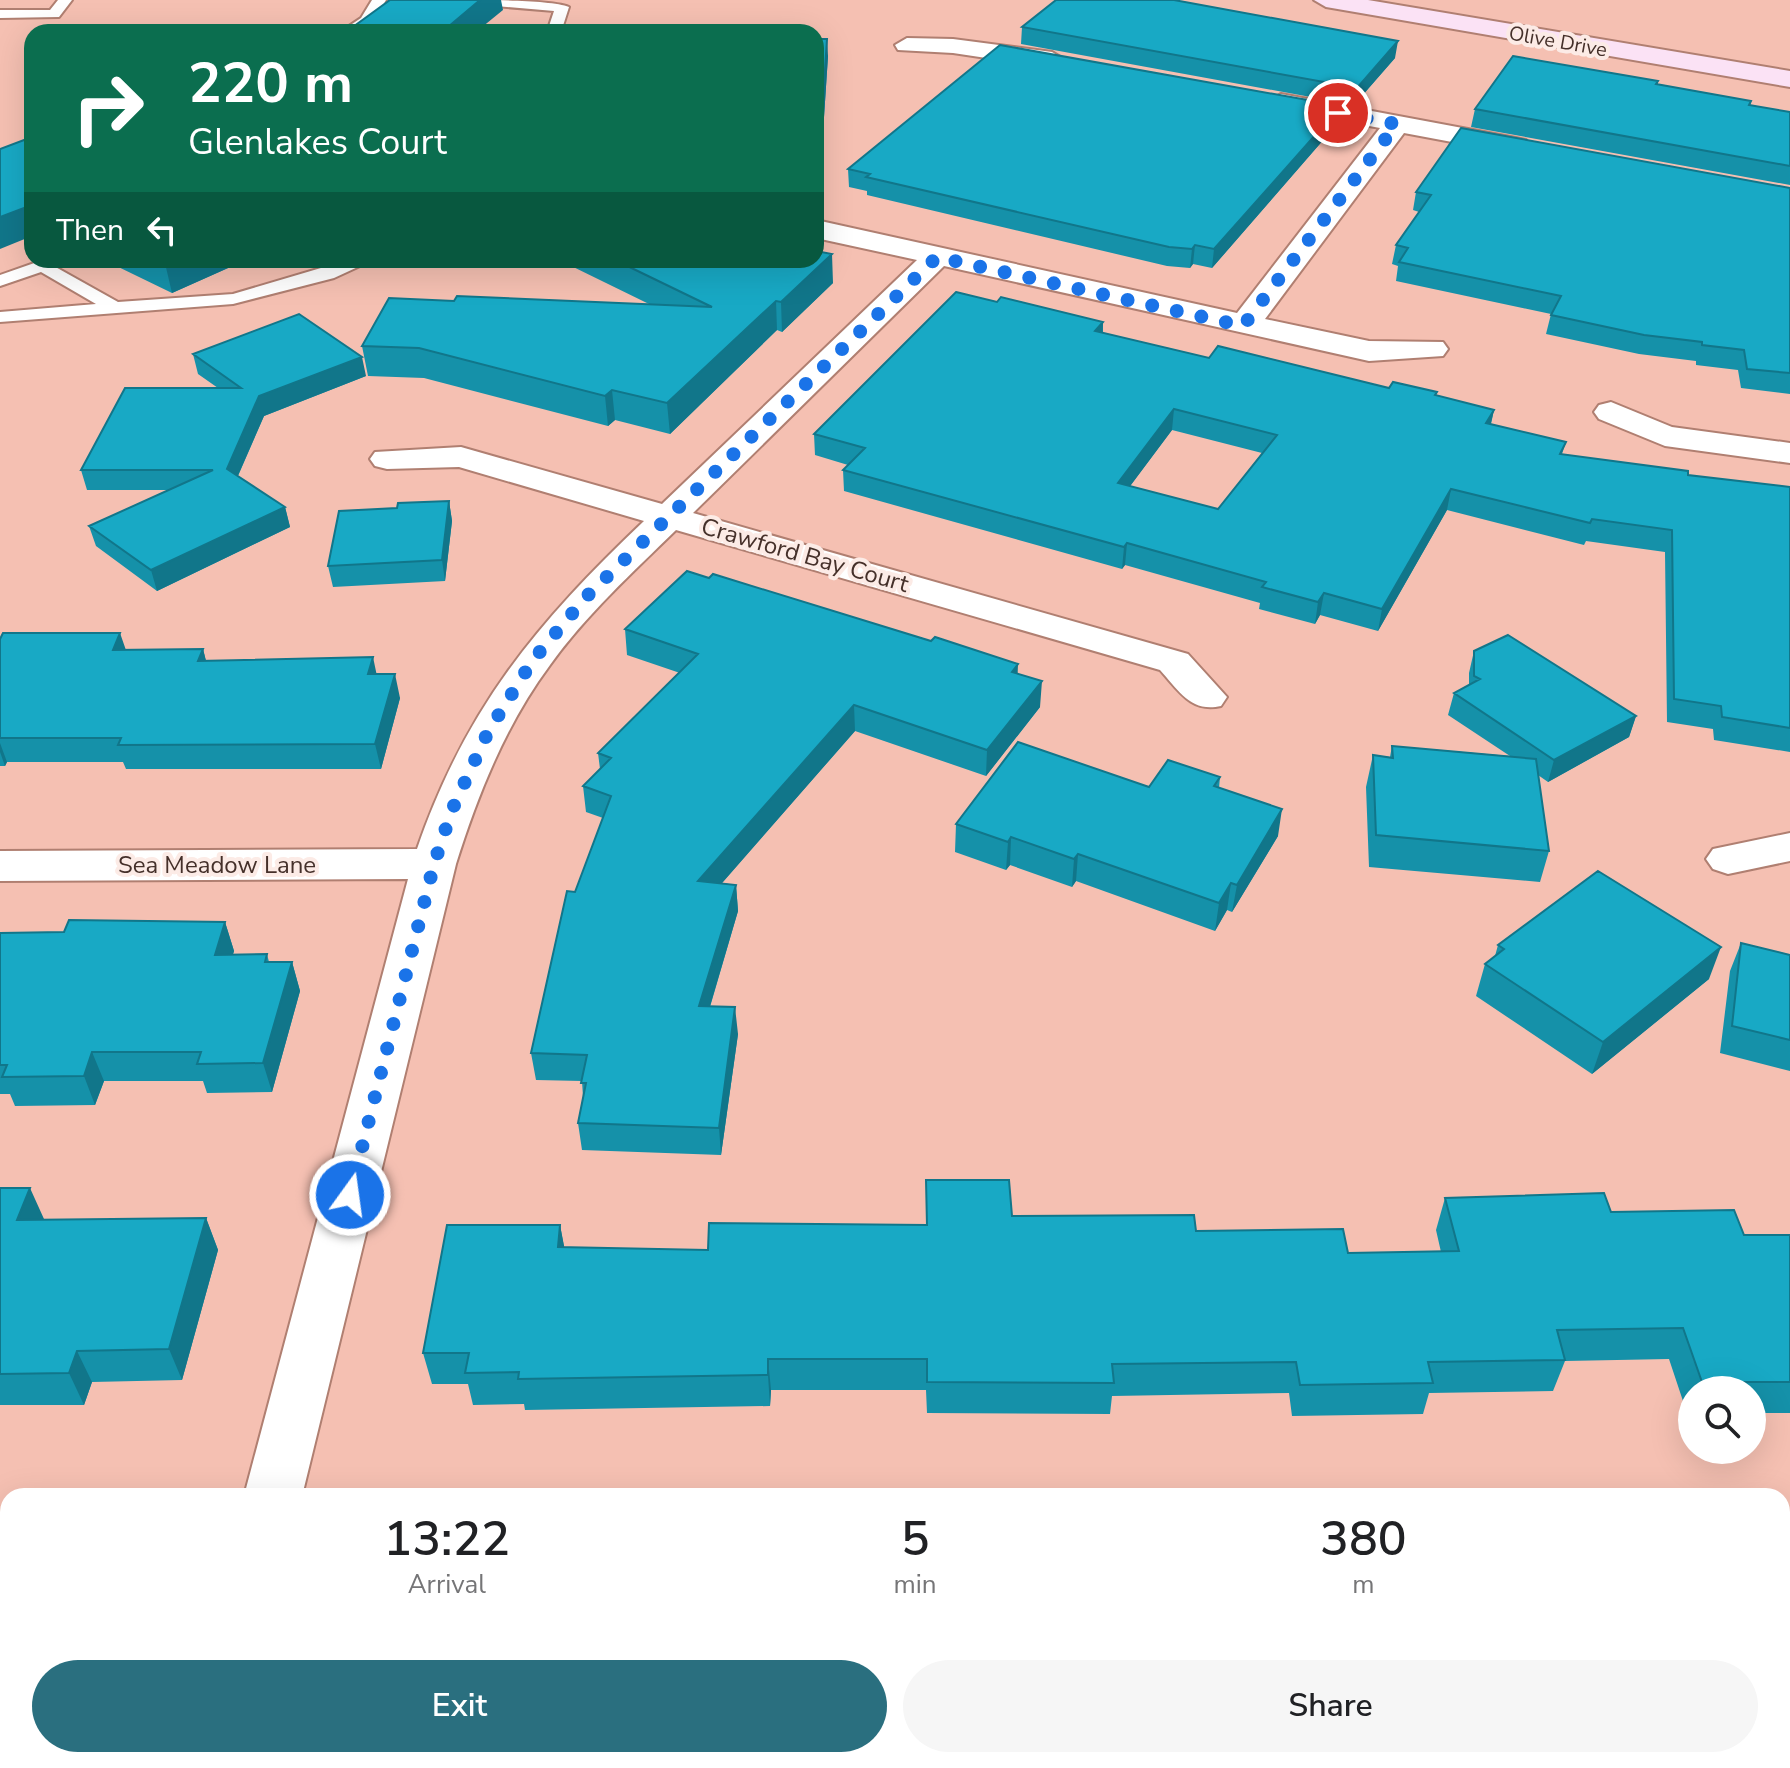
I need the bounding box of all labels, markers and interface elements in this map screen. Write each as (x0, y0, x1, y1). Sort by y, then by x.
street label: Olive Drive (1507, 20, 1609, 63)
text: 220 m (188, 45, 353, 122)
icon: right (56, 56, 160, 160)
pin (1304, 79, 1372, 147)
icon: arrive (1316, 91, 1360, 135)
text: Glenlakes Court (188, 118, 447, 167)
icon: left (140, 208, 184, 252)
text: Then (56, 210, 124, 251)
street label: Crawford Bay Court (698, 510, 913, 600)
street label: Sea Meadow Lane (118, 849, 316, 881)
position arrow (308, 1153, 392, 1237)
map controls (1678, 1376, 1766, 1464)
button: search (1678, 1376, 1766, 1464)
text: 13:22 (383, 1506, 510, 1572)
text: 5 (901, 1506, 929, 1572)
text: 380 (1320, 1506, 1407, 1572)
text: Arrival (408, 1567, 486, 1602)
text: min (894, 1567, 937, 1602)
text: m (1352, 1567, 1374, 1602)
button: Exit (32, 1660, 887, 1752)
button: Share (903, 1660, 1758, 1752)

